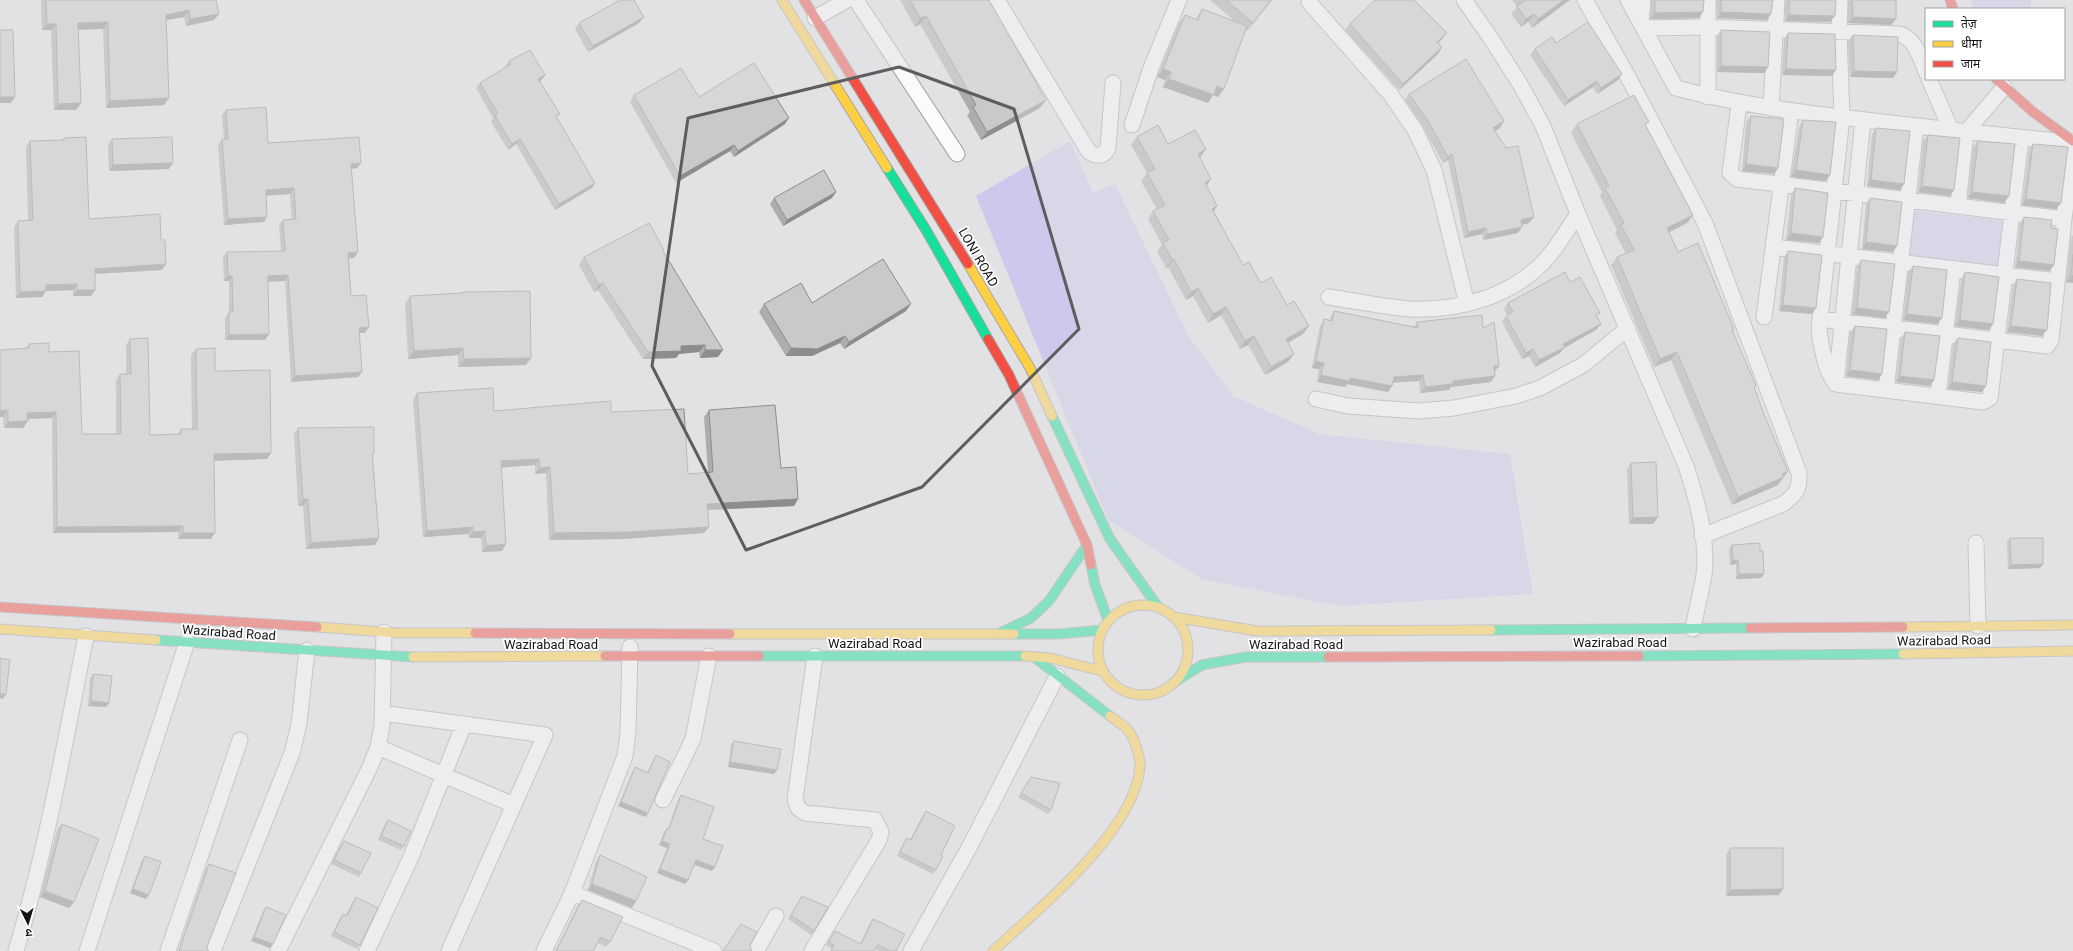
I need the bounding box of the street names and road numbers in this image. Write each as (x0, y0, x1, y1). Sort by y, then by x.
street label: LONI ROAD (956, 225, 1001, 289)
street label: Wazirabad Road (182, 622, 276, 643)
street label: Wazirabad Road (1897, 632, 1991, 649)
street label: Wazirabad Road (1573, 635, 1667, 650)
street label: Wazirabad Road (828, 636, 922, 651)
street label: Wazirabad Road (504, 637, 598, 652)
street label: Wazirabad Road (1249, 637, 1343, 652)

